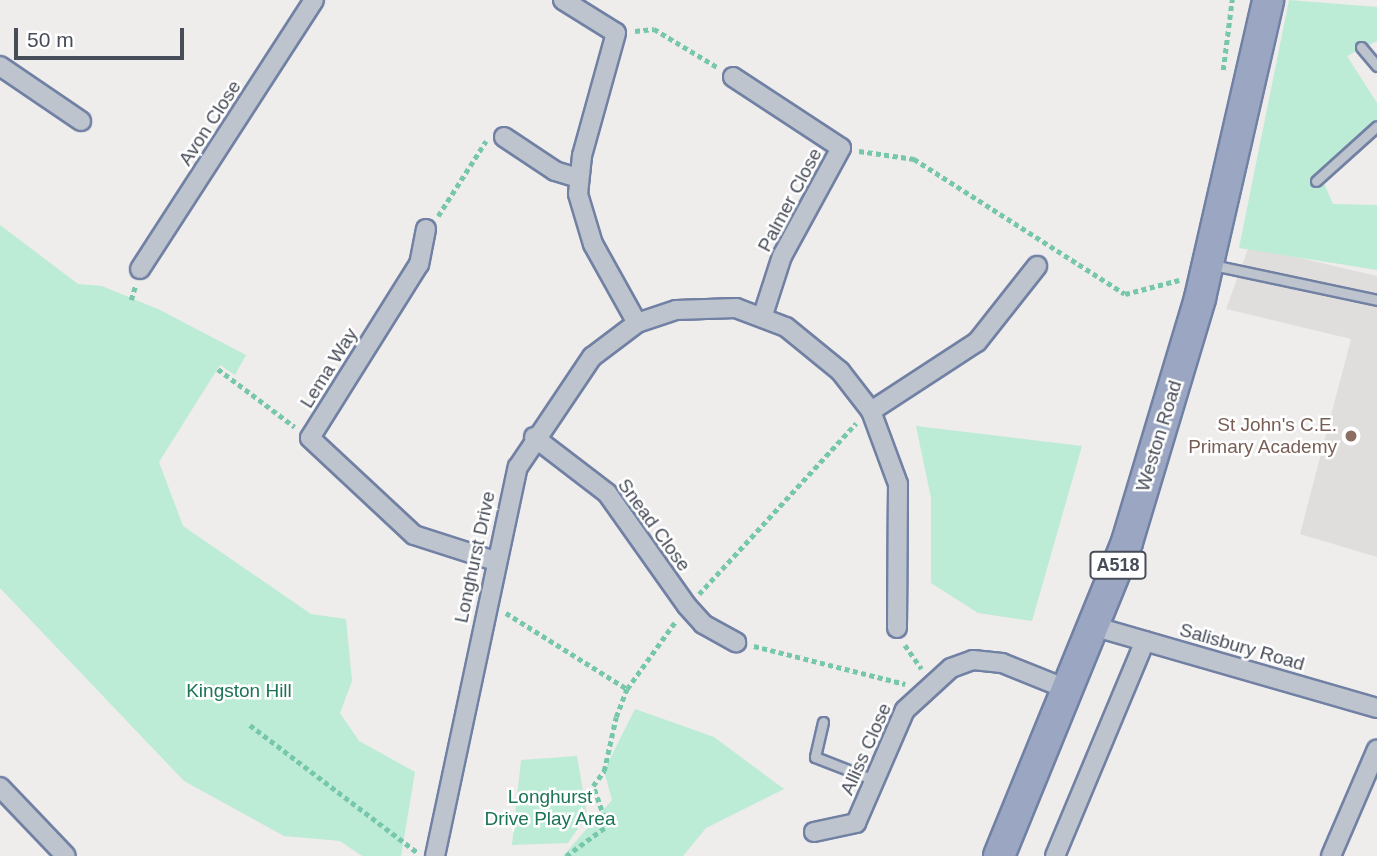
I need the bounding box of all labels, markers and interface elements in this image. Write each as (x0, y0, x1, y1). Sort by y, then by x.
scale bar (18, 14, 187, 58)
text: 50 m (27, 28, 74, 51)
street label: Avon Close (174, 76, 246, 170)
street label: Palmer Close (753, 144, 827, 256)
street label: Lema Way (295, 324, 363, 412)
street label: Weston Road (1131, 378, 1187, 494)
place label: St John's C.E. Primary Academy (1187, 414, 1337, 458)
marker: St John's C.E. Primary Academy (1343, 428, 1359, 444)
street label: Snead Close (613, 474, 695, 576)
street label: Longhurst Drive (450, 489, 500, 625)
road number: A518 (1088, 550, 1148, 580)
street label: Salisbury Road (1177, 618, 1307, 676)
park label: Kingston Hill (186, 680, 292, 702)
street label: Alliss Close (836, 700, 896, 798)
park label: Longhurst Drive Play Area (484, 786, 616, 830)

